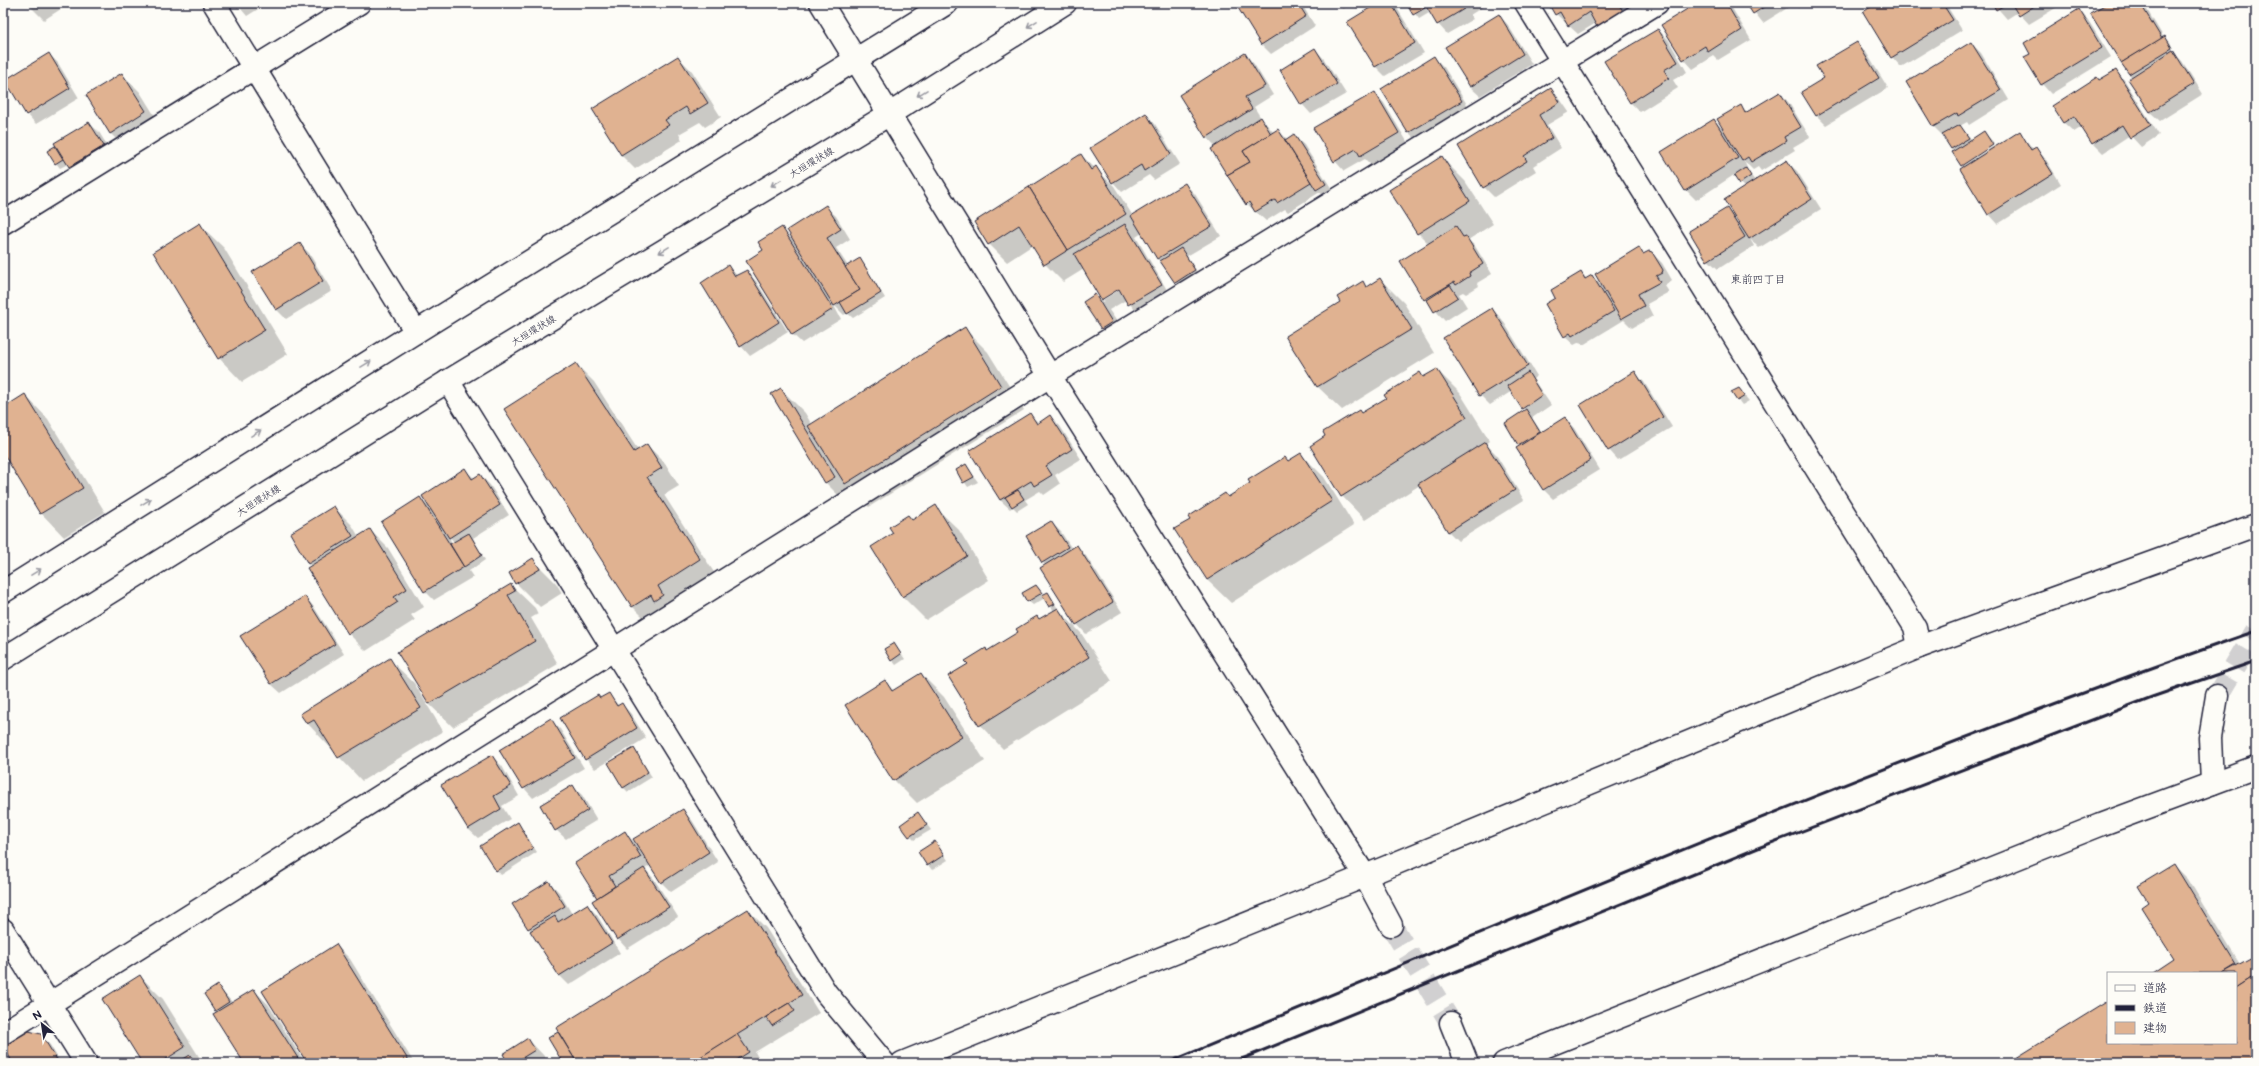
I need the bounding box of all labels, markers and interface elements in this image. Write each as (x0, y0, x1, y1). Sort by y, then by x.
one-way arrow (1027, 20, 1038, 28)
one-way arrow (917, 89, 928, 98)
street label: 大垣環状線 (787, 145, 836, 181)
one-way arrow (771, 179, 782, 187)
one-way arrow (658, 247, 670, 255)
district label: 東前四丁目 (1731, 273, 1786, 286)
street label: 大垣環状線 (509, 313, 558, 349)
one-way arrow (360, 359, 372, 367)
one-way arrow (250, 429, 261, 437)
street label: 大垣環状線 (234, 483, 283, 519)
one-way arrow (140, 498, 152, 506)
one-way arrow (30, 567, 42, 575)
legend (2107, 972, 2237, 1044)
text: 道路 (2143, 981, 2167, 996)
text: 鉄道 (2143, 1001, 2167, 1016)
north arrow (22, 1004, 62, 1044)
text: N (30, 1008, 44, 1023)
text: 建物 (2143, 1021, 2167, 1036)

